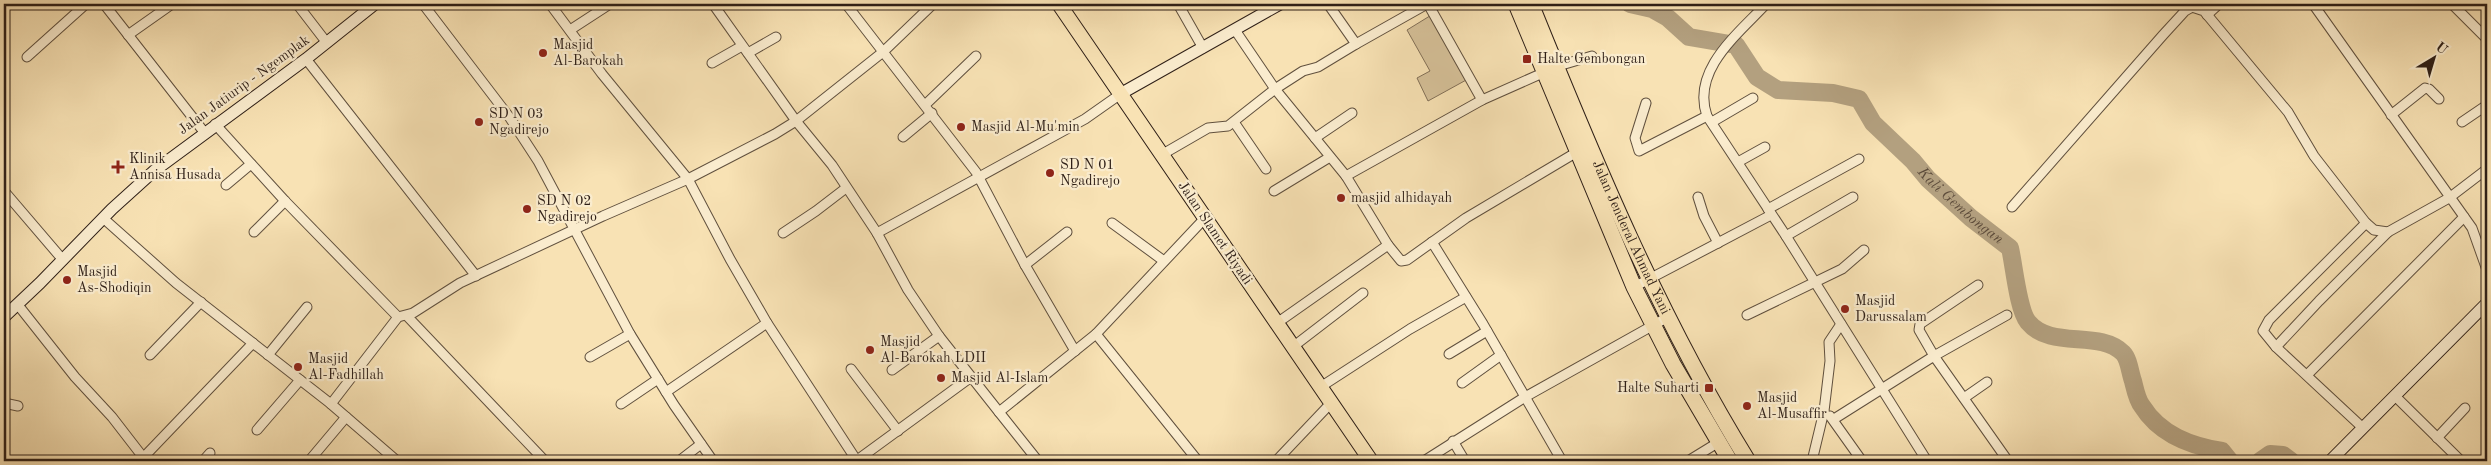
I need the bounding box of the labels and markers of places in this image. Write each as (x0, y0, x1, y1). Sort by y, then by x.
place label: Masjid Al-Barokah (553, 38, 624, 68)
marker: Masjid Al-Barokah (537, 47, 549, 59)
place label: Halte Gembongan (1537, 52, 1646, 66)
marker: Halte Gembongan (1521, 53, 1533, 65)
place label: SD N 03 Ngadirejo (489, 107, 549, 137)
marker: SD N 03 Ngadirejo (473, 116, 485, 128)
place label: Masjid Al-Mu'min (971, 120, 1080, 134)
marker: Masjid Al-Mu'min (955, 121, 967, 133)
place label: Klinik Annisa Husada (129, 152, 221, 182)
place label: SD N 01 Ngadirejo (1060, 158, 1120, 188)
marker: Klinik Annisa Husada (111, 160, 125, 174)
marker: SD N 01 Ngadirejo (1044, 167, 1056, 179)
place label: masjid alhidayah (1351, 191, 1453, 205)
marker: masjid alhidayah (1335, 192, 1347, 204)
place label: SD N 02 Ngadirejo (537, 194, 597, 224)
marker: SD N 02 Ngadirejo (521, 203, 533, 215)
place label: Masjid As-Shodiqin (77, 265, 152, 295)
marker: Masjid As-Shodiqin (61, 274, 73, 286)
place label: Masjid Darussalam (1855, 294, 1927, 324)
marker: Masjid Darussalam (1839, 303, 1851, 315)
place label: Masjid Al-Barokah LDII (880, 335, 986, 365)
marker: Masjid Al-Barokah LDII (864, 344, 876, 356)
place label: Masjid Al-Fadhillah (308, 352, 384, 382)
marker: Masjid Al-Fadhillah (292, 361, 304, 373)
place label: Masjid Al-Islam (951, 371, 1048, 385)
marker: Masjid Al-Islam (935, 372, 947, 384)
place label: Halte Suharti (1617, 381, 1699, 395)
marker: Halte Suharti (1703, 382, 1715, 394)
place label: Masjid Al-Musaffir (1757, 391, 1827, 421)
marker: Masjid Al-Musaffir (1741, 400, 1753, 412)

